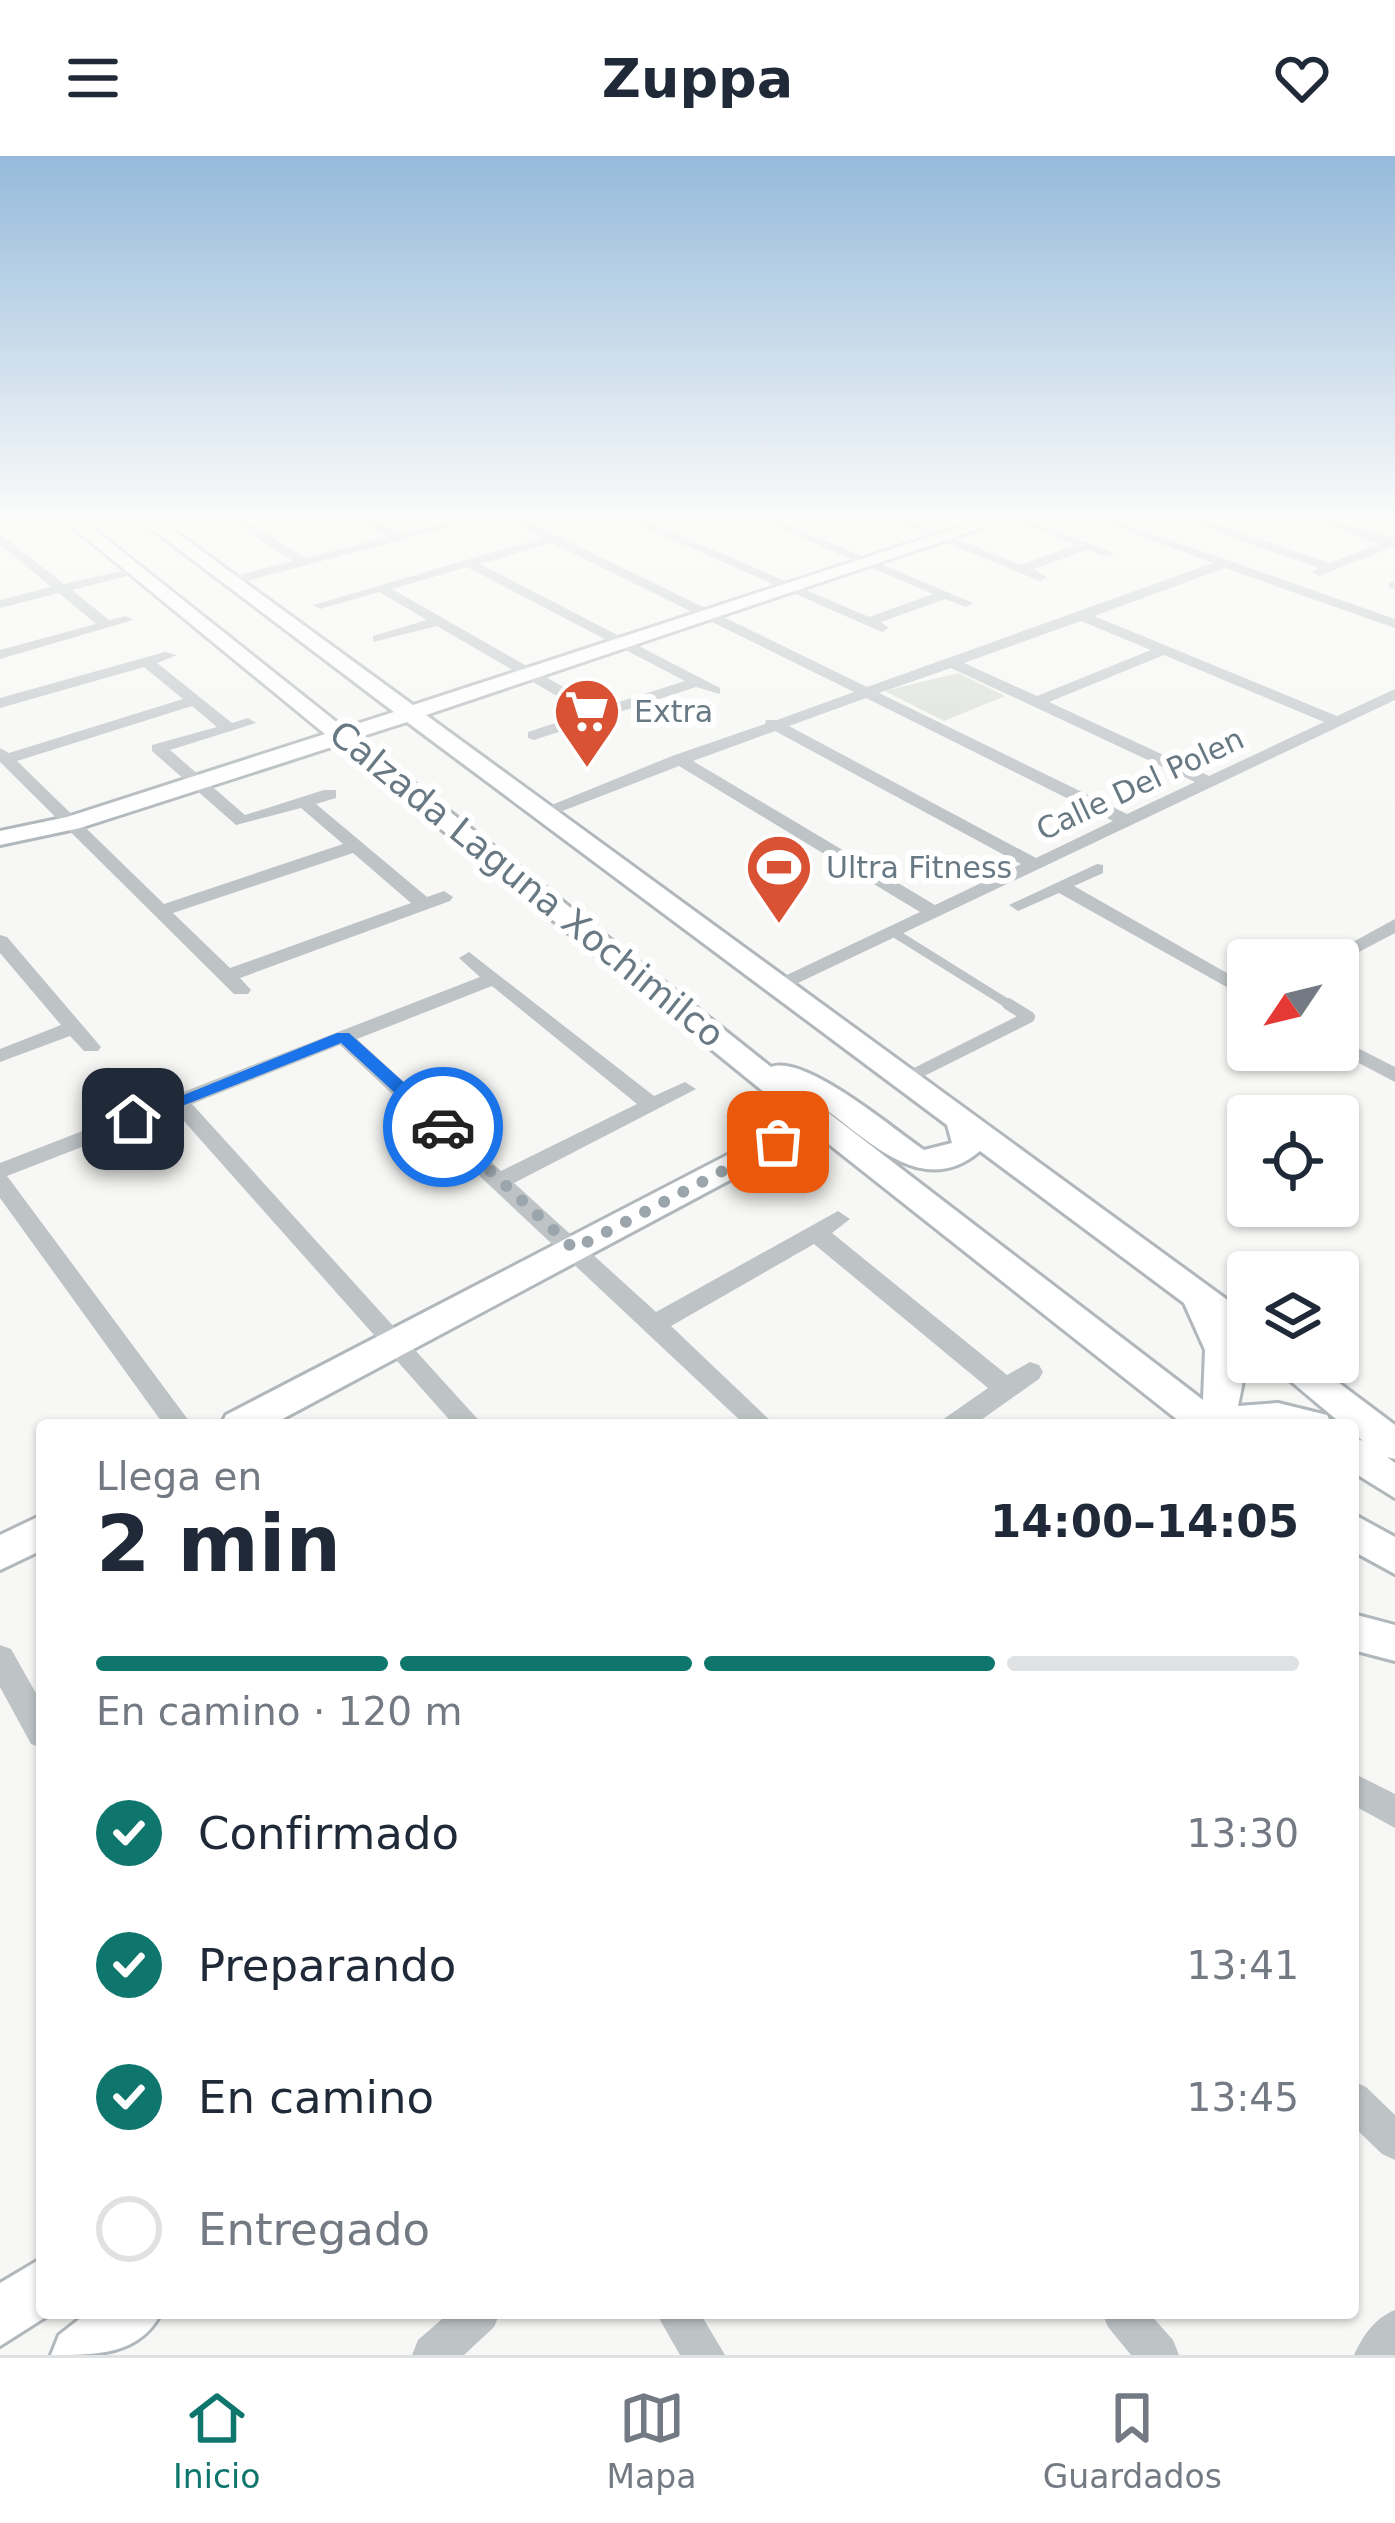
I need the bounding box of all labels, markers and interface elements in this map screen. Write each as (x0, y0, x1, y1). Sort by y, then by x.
icon: menu (60, 45, 126, 111)
icon: heart (1269, 45, 1335, 111)
text: Zuppa (602, 47, 793, 110)
supermarket icon: Extra (552, 676, 622, 770)
place label: Extra (634, 694, 713, 729)
street label: Calzada Laguna Xochimilco (322, 712, 732, 1056)
street label: Calle Del Polen (1031, 721, 1249, 847)
sports icon: Ultra Fitness (744, 832, 814, 926)
place label: Ultra Fitness (826, 850, 1012, 885)
north arrow (1227, 939, 1359, 1071)
map controls (1227, 939, 1359, 1383)
courier (383, 1067, 503, 1187)
pin (82, 1068, 184, 1170)
icon: home (100, 1086, 166, 1152)
pin (727, 1091, 829, 1193)
icon: car (410, 1094, 476, 1160)
button: locate (1227, 1095, 1359, 1227)
icon: bag (745, 1109, 811, 1175)
button: layers (1227, 1251, 1359, 1383)
text: Llega en (96, 1454, 262, 1499)
text: 14:00–14:05 (990, 1495, 1299, 1548)
text: 2 min (96, 1499, 341, 1589)
text: En camino · 120 m (96, 1689, 463, 1734)
icon: check (96, 1800, 162, 1866)
text: Confirmado (198, 1807, 459, 1860)
text: 13:30 (1187, 1811, 1299, 1856)
icon: check (96, 1932, 162, 1998)
text: Preparando (198, 1939, 456, 1992)
text: 13:41 (1187, 1943, 1299, 1988)
icon: check (96, 2064, 162, 2130)
text: En camino (198, 2071, 434, 2124)
text: 13:45 (1187, 2075, 1299, 2120)
text: Entregado (198, 2203, 430, 2256)
tab: Inicio (173, 2385, 260, 2496)
tab: Mapa (607, 2385, 696, 2496)
tab: Guardados (1043, 2385, 1222, 2496)

